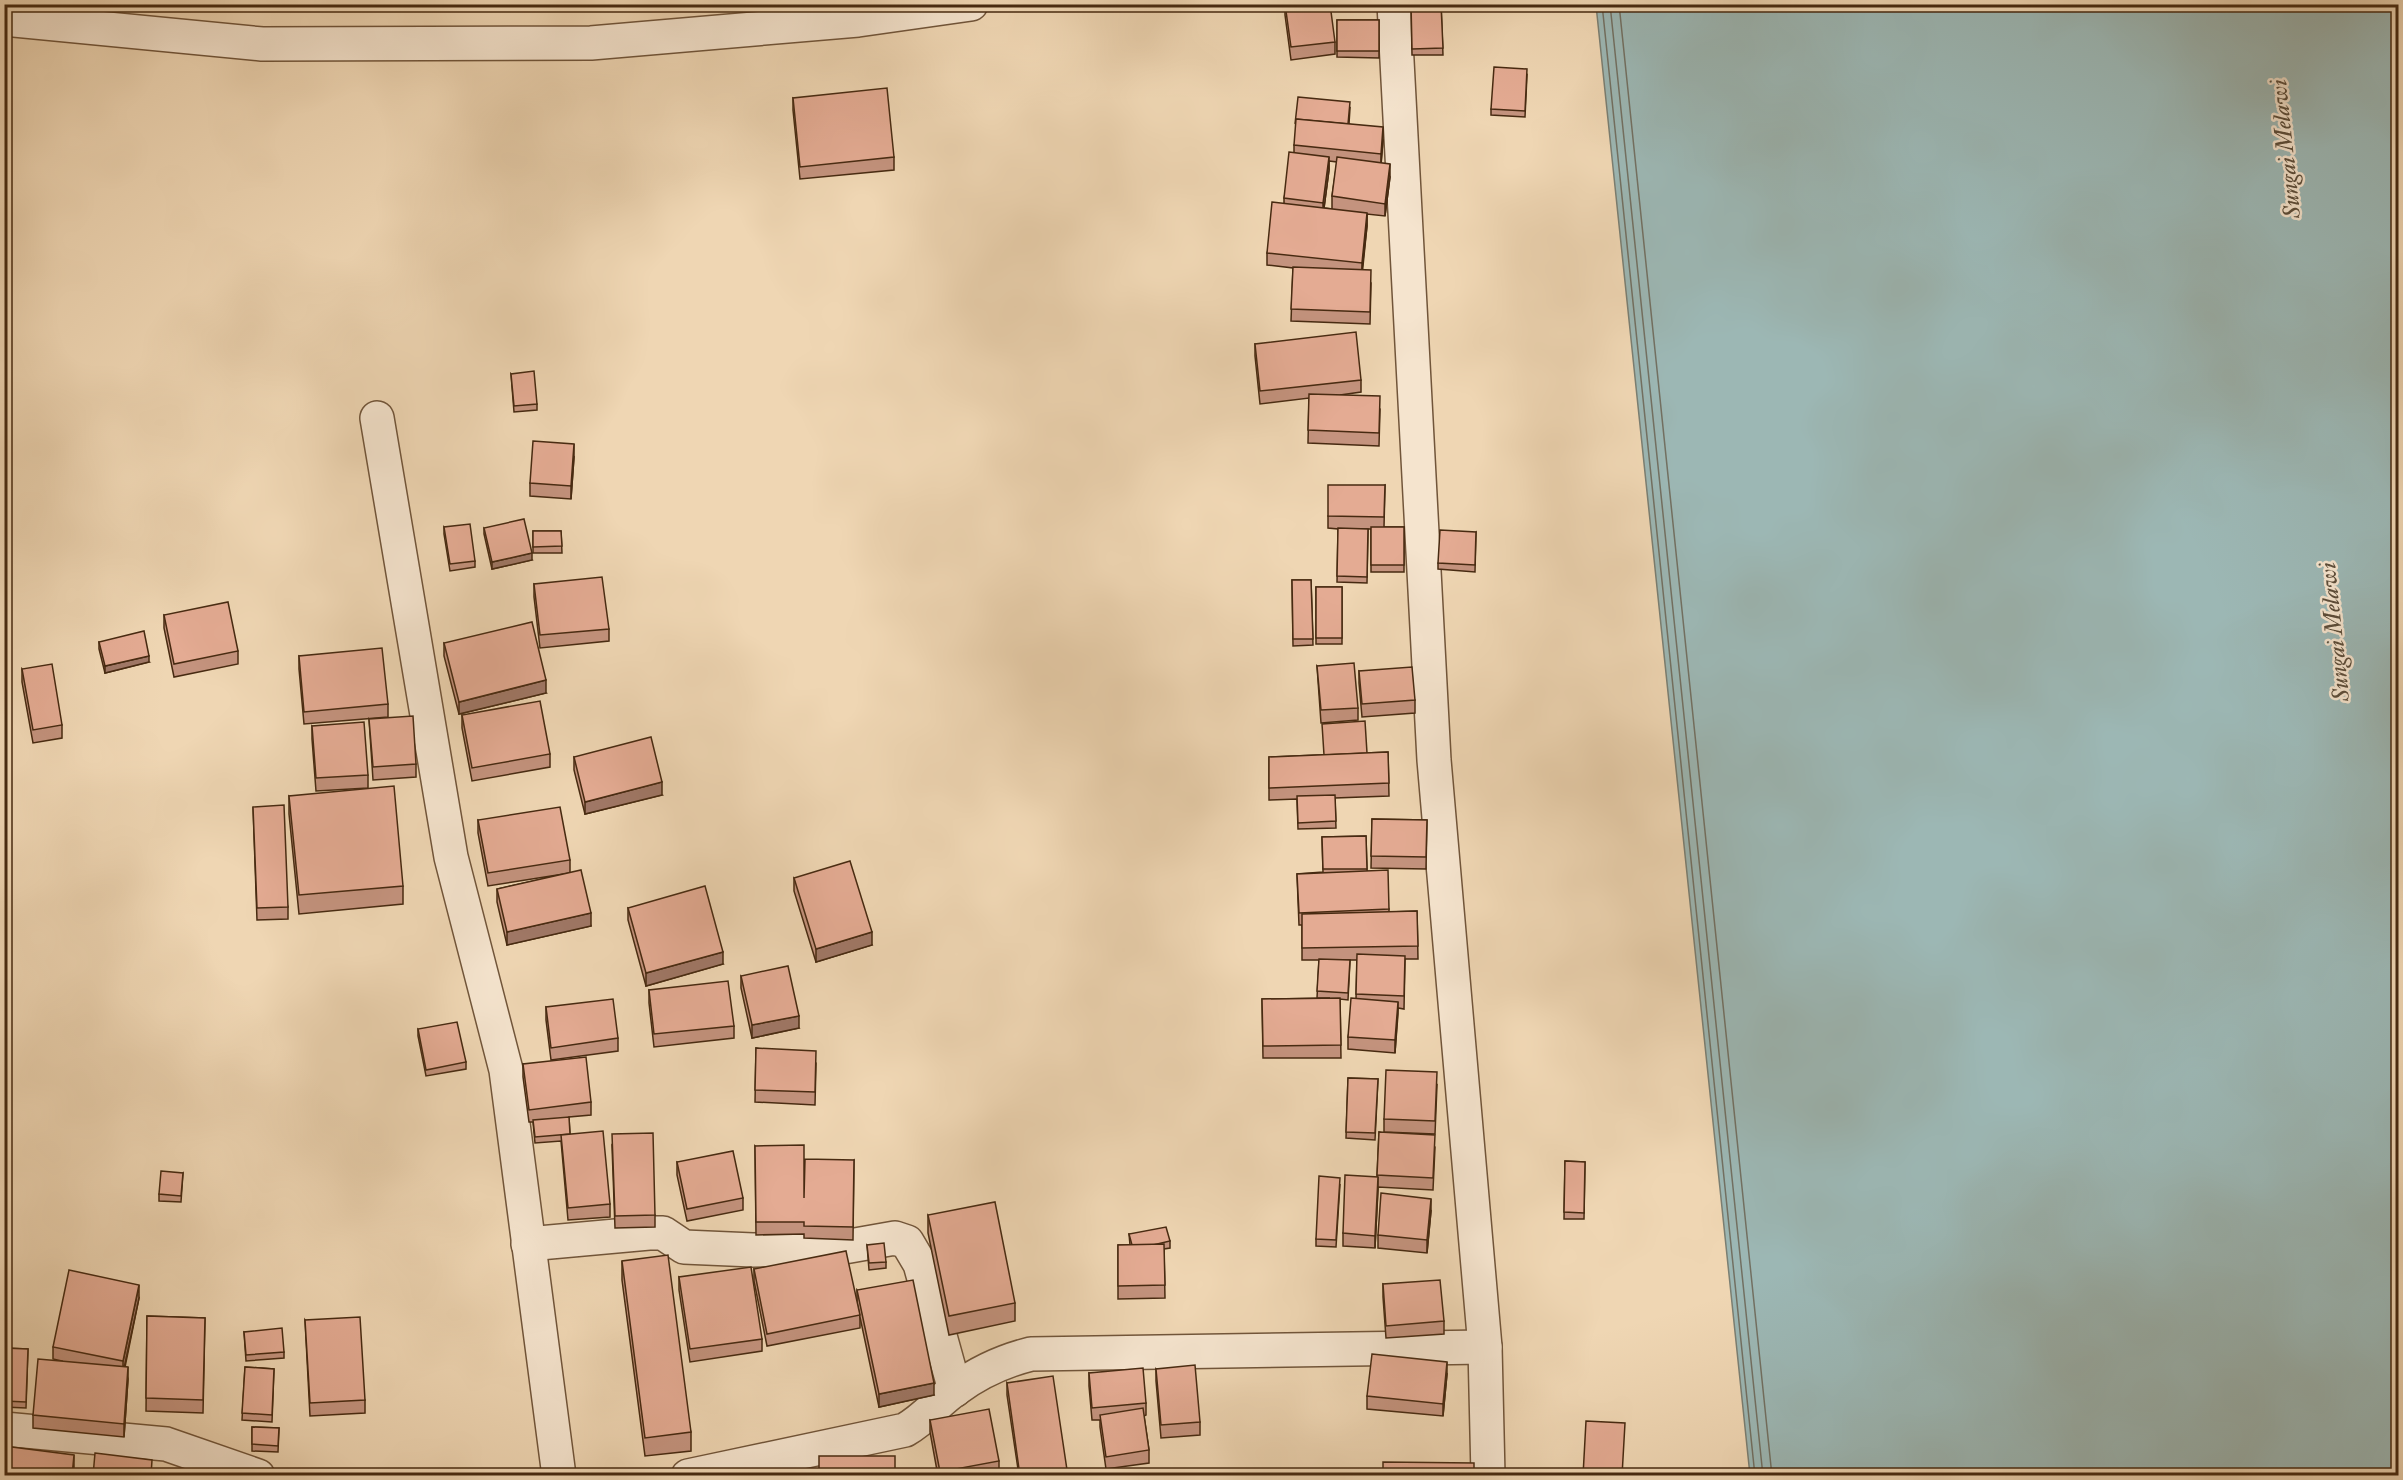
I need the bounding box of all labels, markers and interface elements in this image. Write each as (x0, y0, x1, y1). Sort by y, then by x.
water label: Sungai Melawi (2263, 77, 2308, 221)
water label: Sungai Melawi (2312, 560, 2357, 704)

